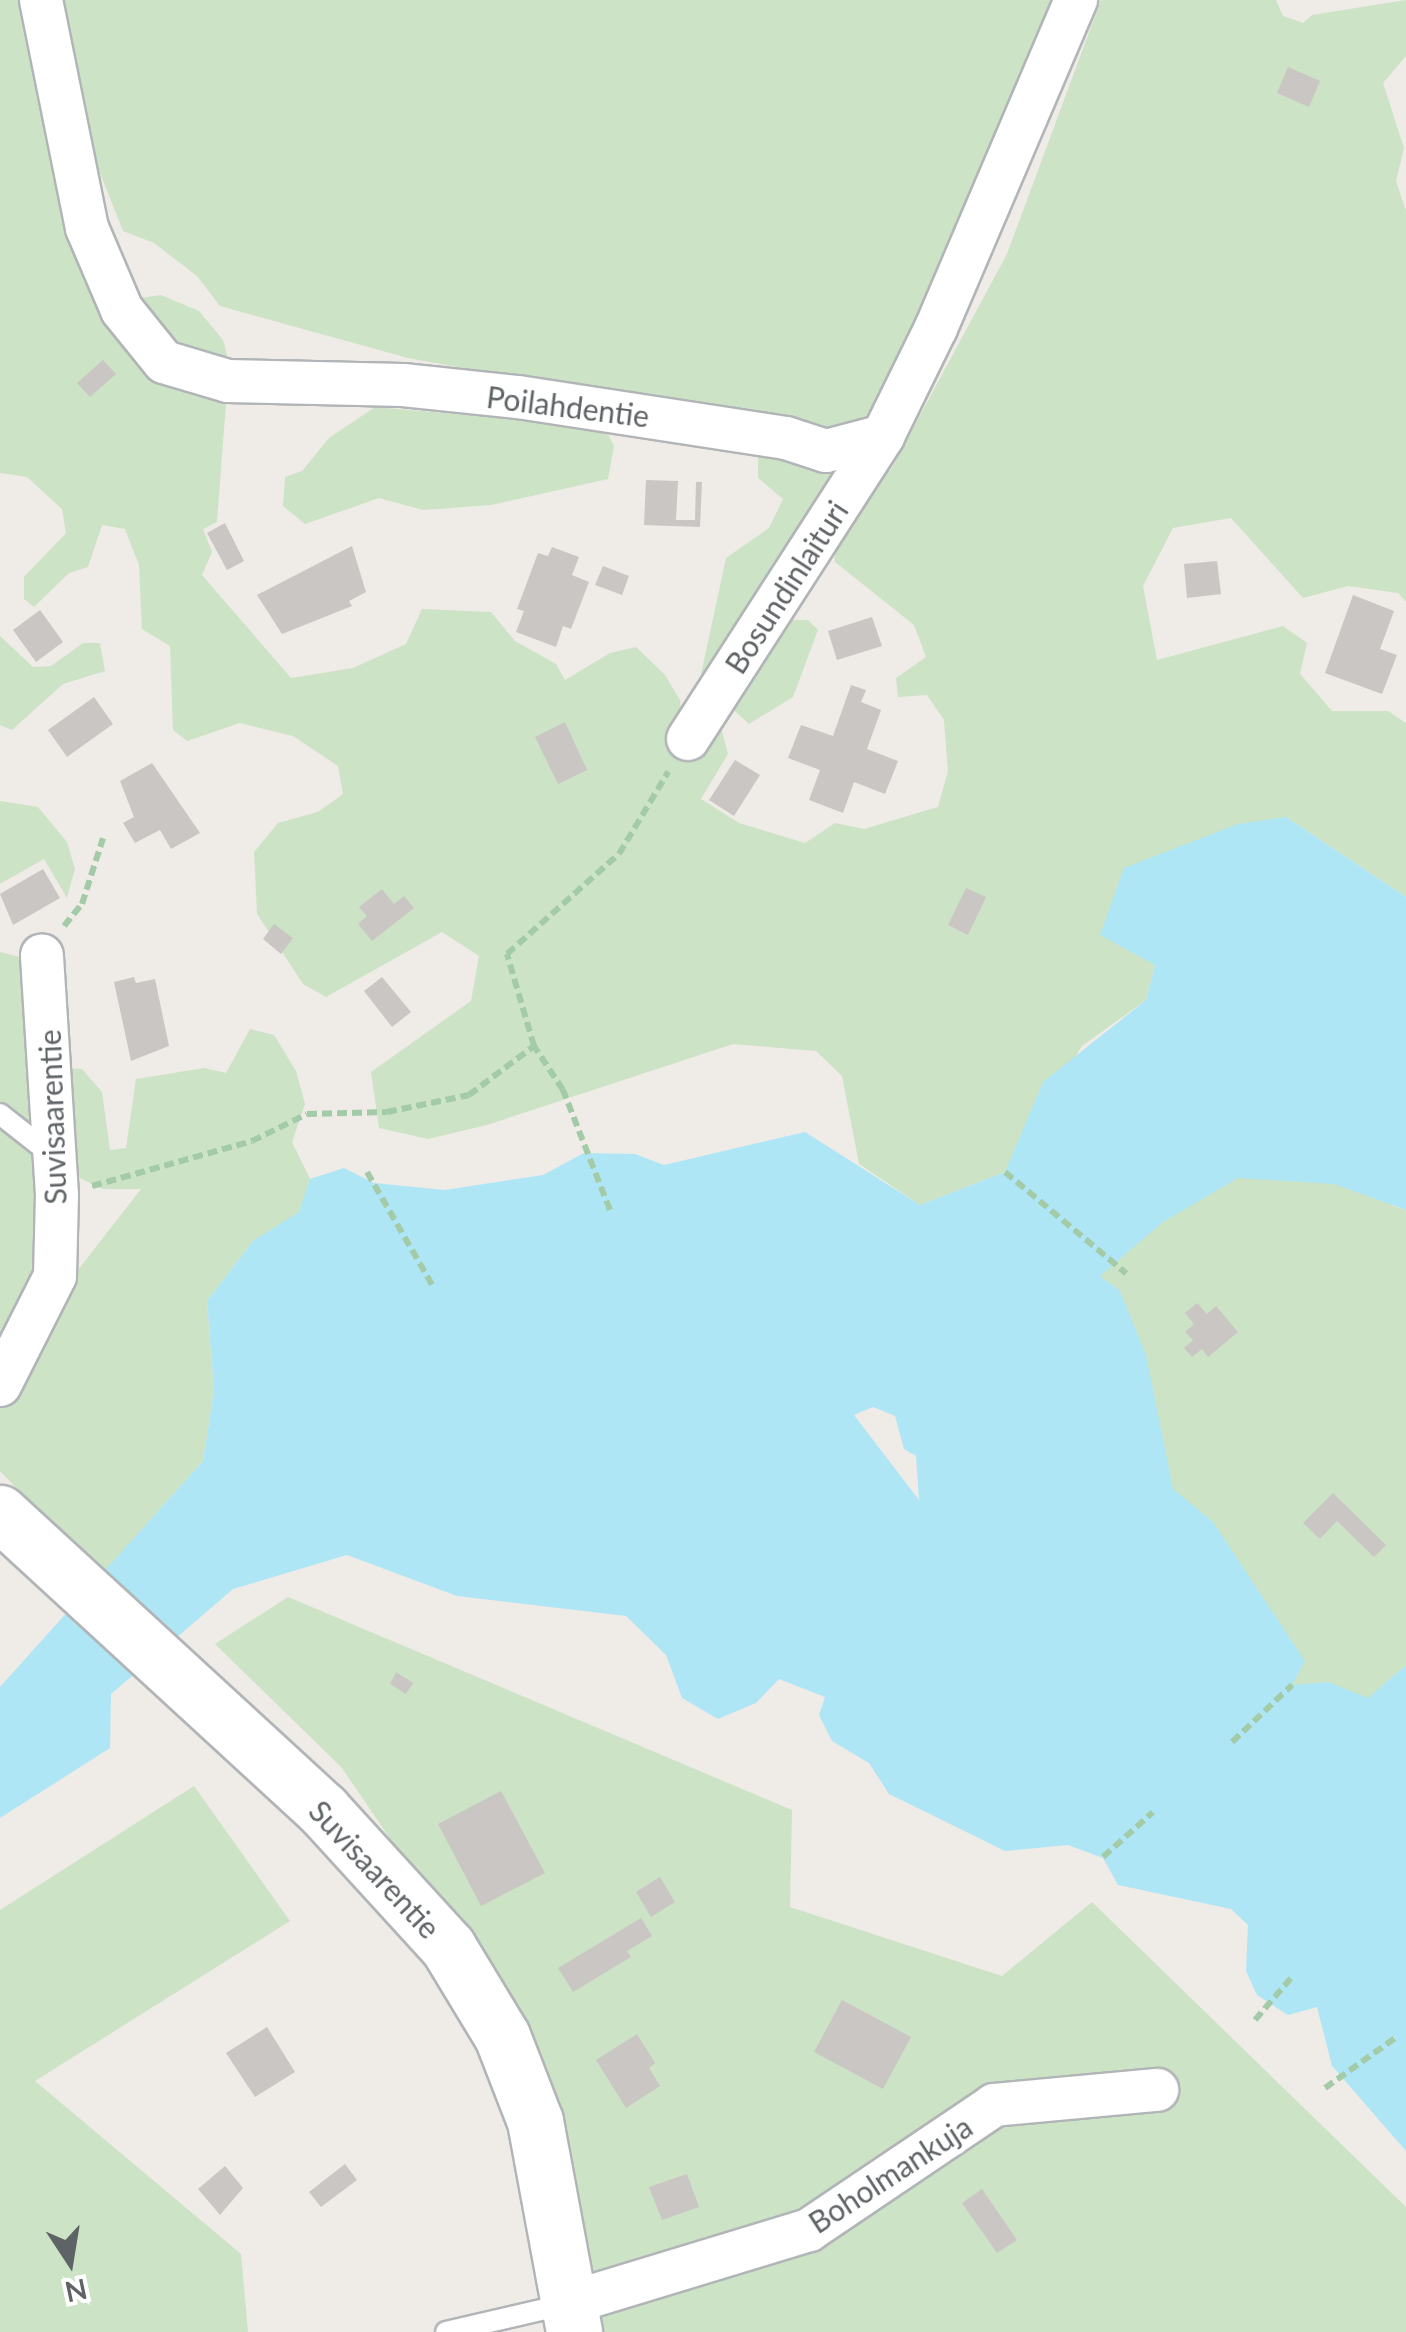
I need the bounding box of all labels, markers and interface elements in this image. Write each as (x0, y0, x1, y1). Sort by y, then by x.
street label: Poilahdentie (485, 378, 651, 434)
street label: Bosundinlaituri (717, 494, 855, 680)
street label: Suvisaarentie (31, 1029, 73, 1205)
street label: Suvisaarentie (302, 1793, 448, 1945)
street label: Boholmankuja (802, 2108, 978, 2240)
north arrow (20, 2212, 120, 2312)
text: N (62, 2272, 90, 2310)

